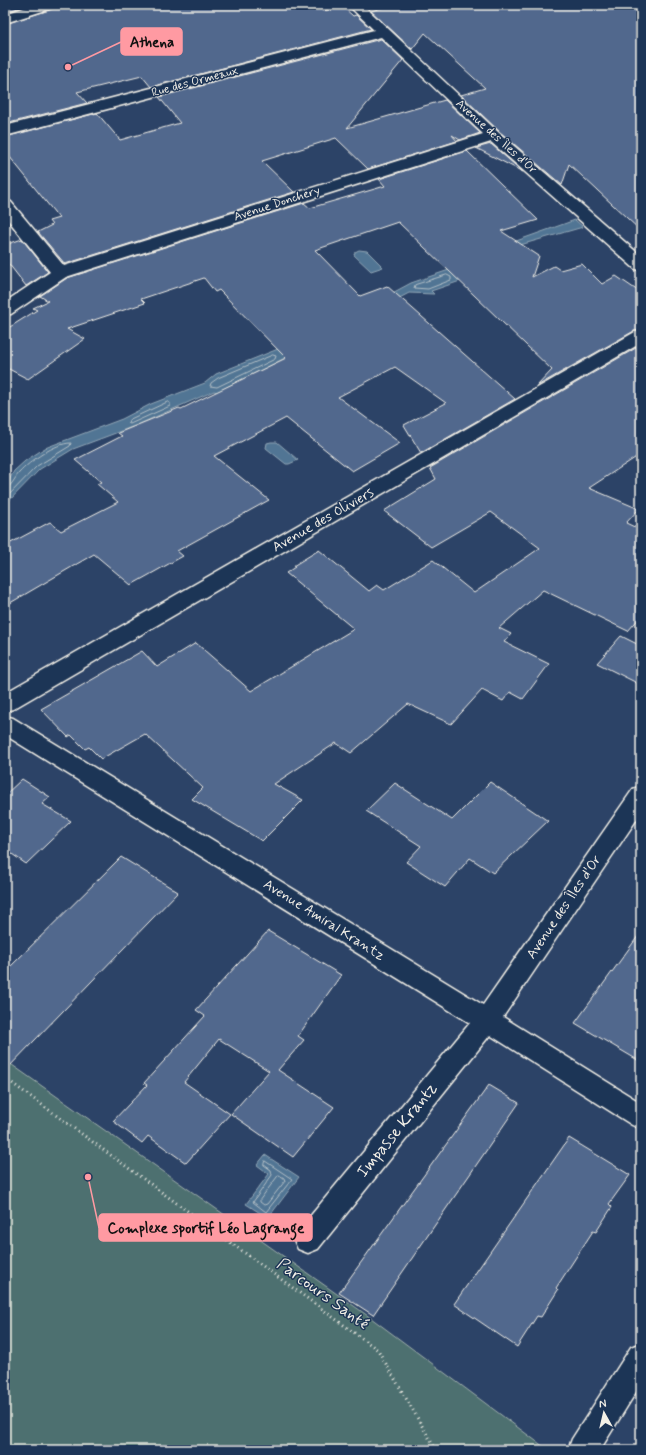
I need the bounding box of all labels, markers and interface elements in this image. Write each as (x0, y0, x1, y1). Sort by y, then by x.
callout: Athena (121, 28, 182, 55)
text: Athena (130, 33, 174, 53)
street label: Rue des Ormeaux (150, 63, 240, 101)
street label: Avenue des Îles d'Or (452, 96, 540, 178)
street label: Avenue Donchery (232, 183, 322, 225)
street label: Avenue des Oliviers (269, 483, 377, 556)
street label: Avenue des Îles d'Or (522, 851, 606, 963)
street label: Avenue Amiral Krantz (260, 875, 388, 965)
street label: Impasse Krantz (352, 1078, 442, 1182)
callout: Complexe sportif Léo Lagrange (99, 1214, 312, 1241)
text: Complexe sportif Léo Lagrange (108, 1219, 305, 1241)
street label: Parcours Santé (272, 1253, 374, 1335)
north arrow (584, 1393, 624, 1433)
text: N (598, 1397, 607, 1412)

